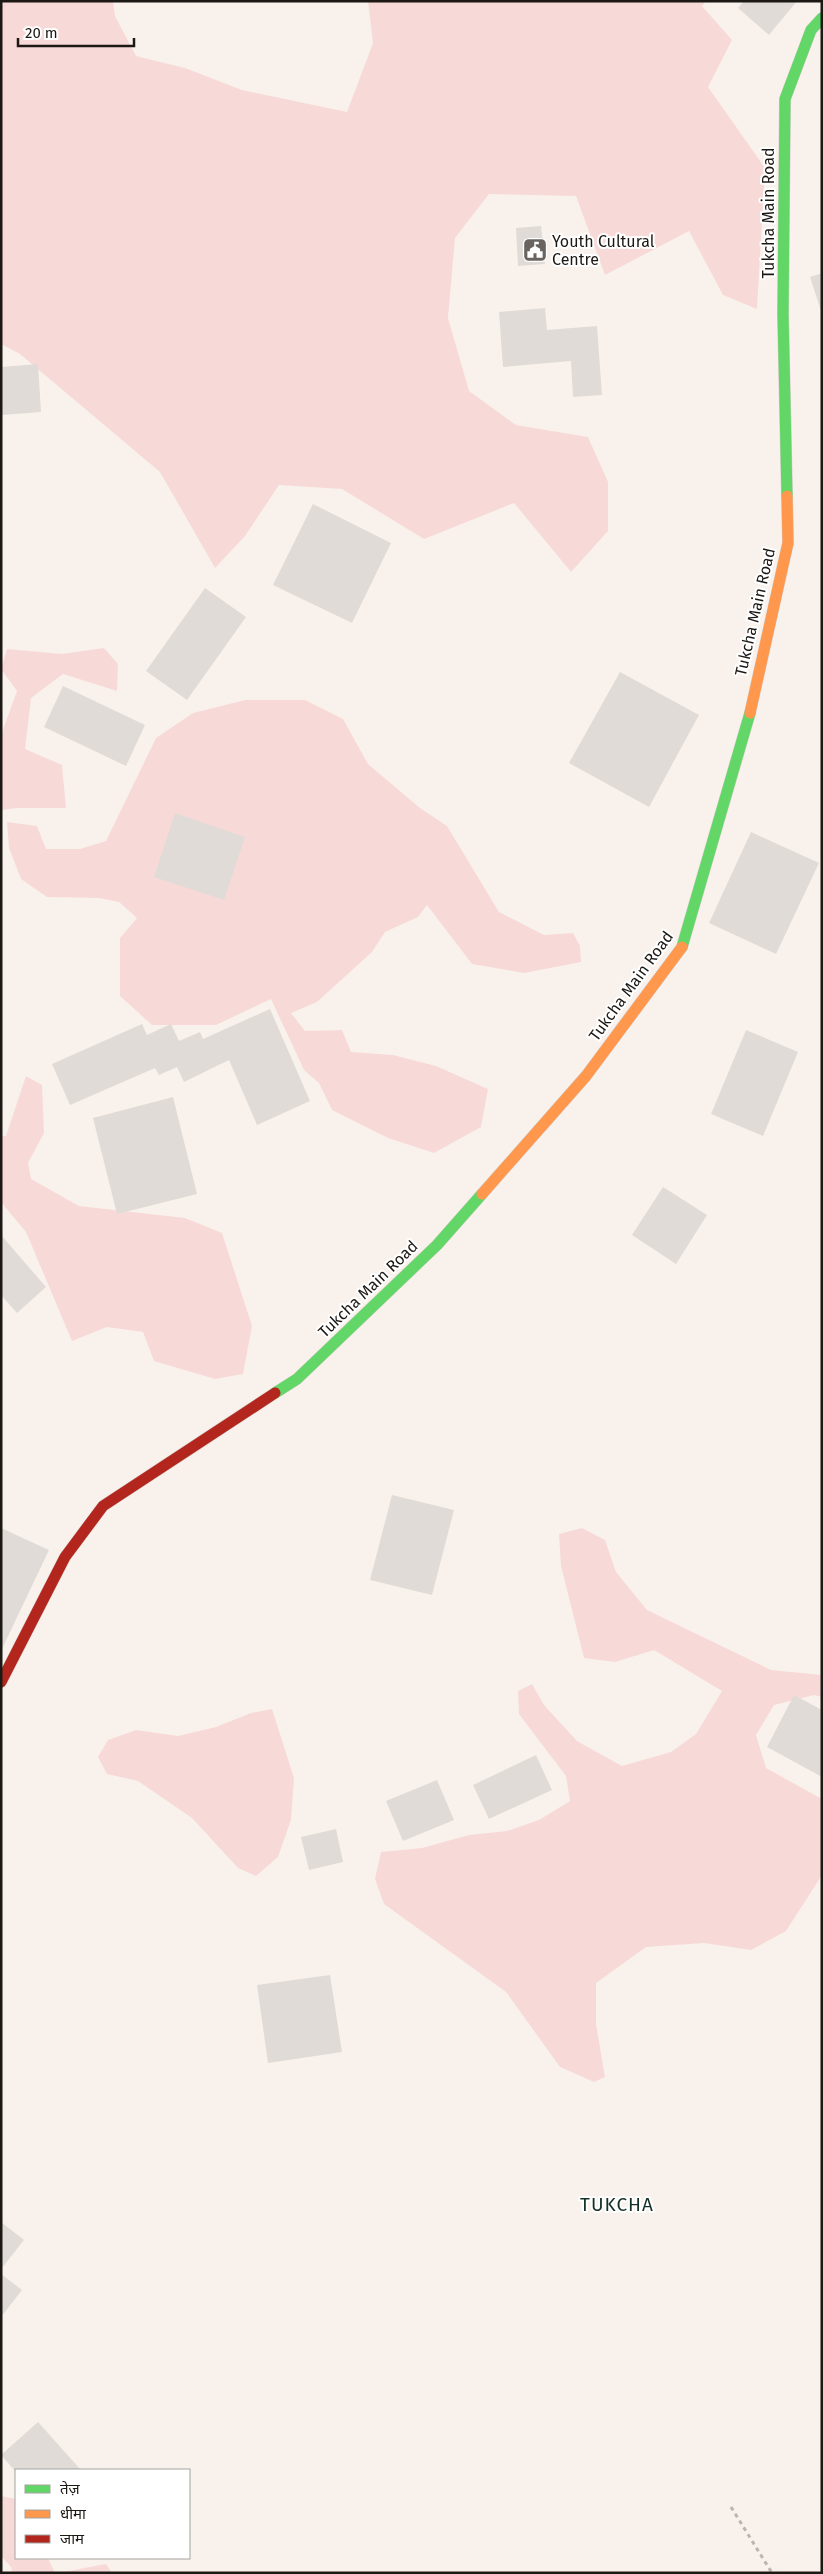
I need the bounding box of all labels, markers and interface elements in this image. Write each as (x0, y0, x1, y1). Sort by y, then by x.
scale bar (18, 15, 134, 47)
text: 20 m (25, 24, 58, 42)
street label: Tukcha Main Road (759, 147, 778, 279)
place label: Youth Cultural Centre (552, 232, 655, 269)
public building icon: Youth Cultural Centre (522, 237, 548, 263)
street label: Tukcha Main Road (731, 546, 779, 678)
street label: Tukcha Main Road (585, 927, 677, 1045)
street label: Tukcha Main Road (314, 1237, 422, 1341)
district label: TUKCHA (580, 2193, 654, 2216)
legend (15, 2469, 190, 2559)
text: तेज़ (60, 2480, 81, 2498)
text: धीमा (60, 2505, 87, 2523)
text: जाम (60, 2530, 85, 2548)

